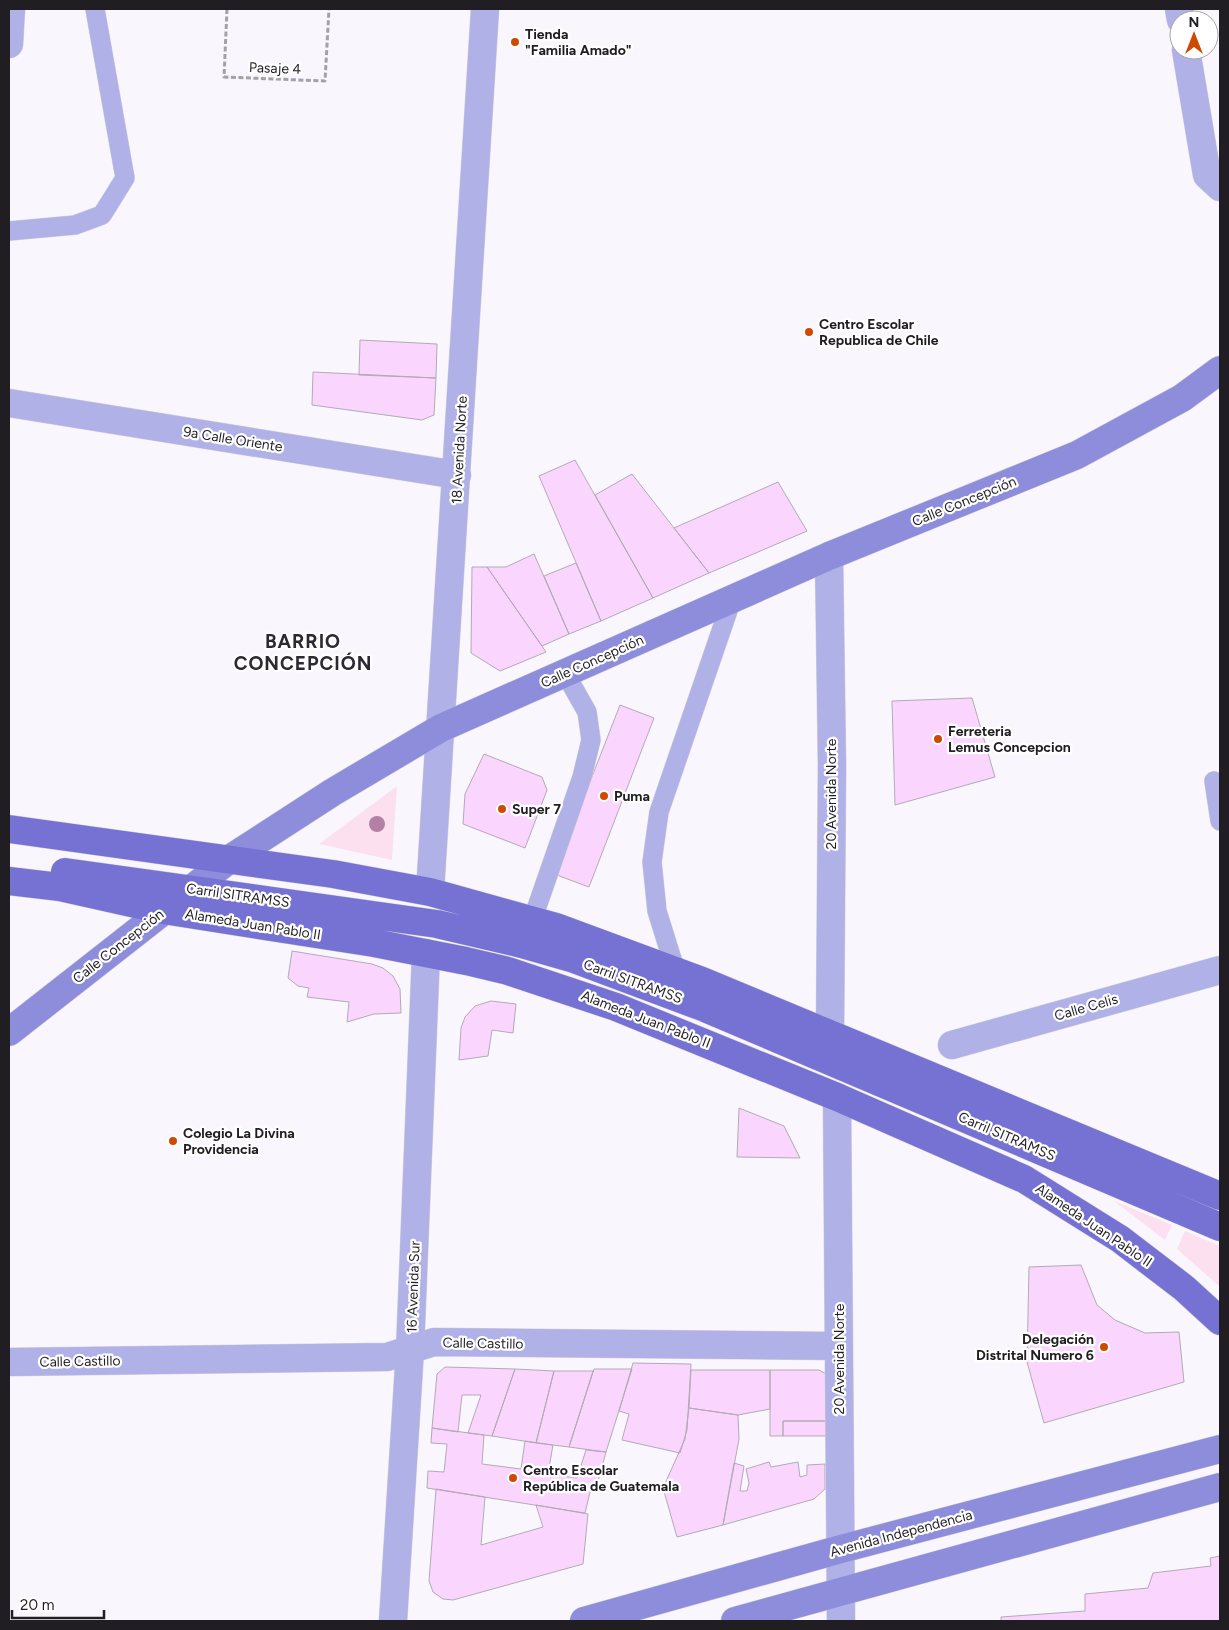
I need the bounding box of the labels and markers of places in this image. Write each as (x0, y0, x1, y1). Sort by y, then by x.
place label: Tienda "Familia Amado" (525, 26, 632, 59)
marker: Tienda "Familia Amado" (509, 36, 521, 48)
place label: Centro Escolar Republica de Chile (819, 316, 939, 349)
marker: Centro Escolar Republica de Chile (803, 326, 815, 338)
place label: Ferreteria Lemus Concepcion (948, 723, 1071, 756)
marker: Ferreteria Lemus Concepcion (932, 733, 944, 745)
place label: Puma (614, 788, 650, 805)
marker: Puma (598, 790, 610, 802)
place label: Super 7 (512, 801, 561, 818)
marker: Super 7 (496, 803, 508, 815)
place label: Colegio La Divina Providencia (183, 1125, 295, 1158)
marker: Colegio La Divina Providencia (167, 1135, 179, 1147)
place label: Delegación Distrital Numero 6 (976, 1331, 1094, 1364)
marker: Delegación Distrital Numero 6 (1098, 1341, 1110, 1353)
place label: Centro Escolar República de Guatemala (523, 1462, 679, 1495)
marker: Centro Escolar República de Guatemala (507, 1472, 519, 1484)

